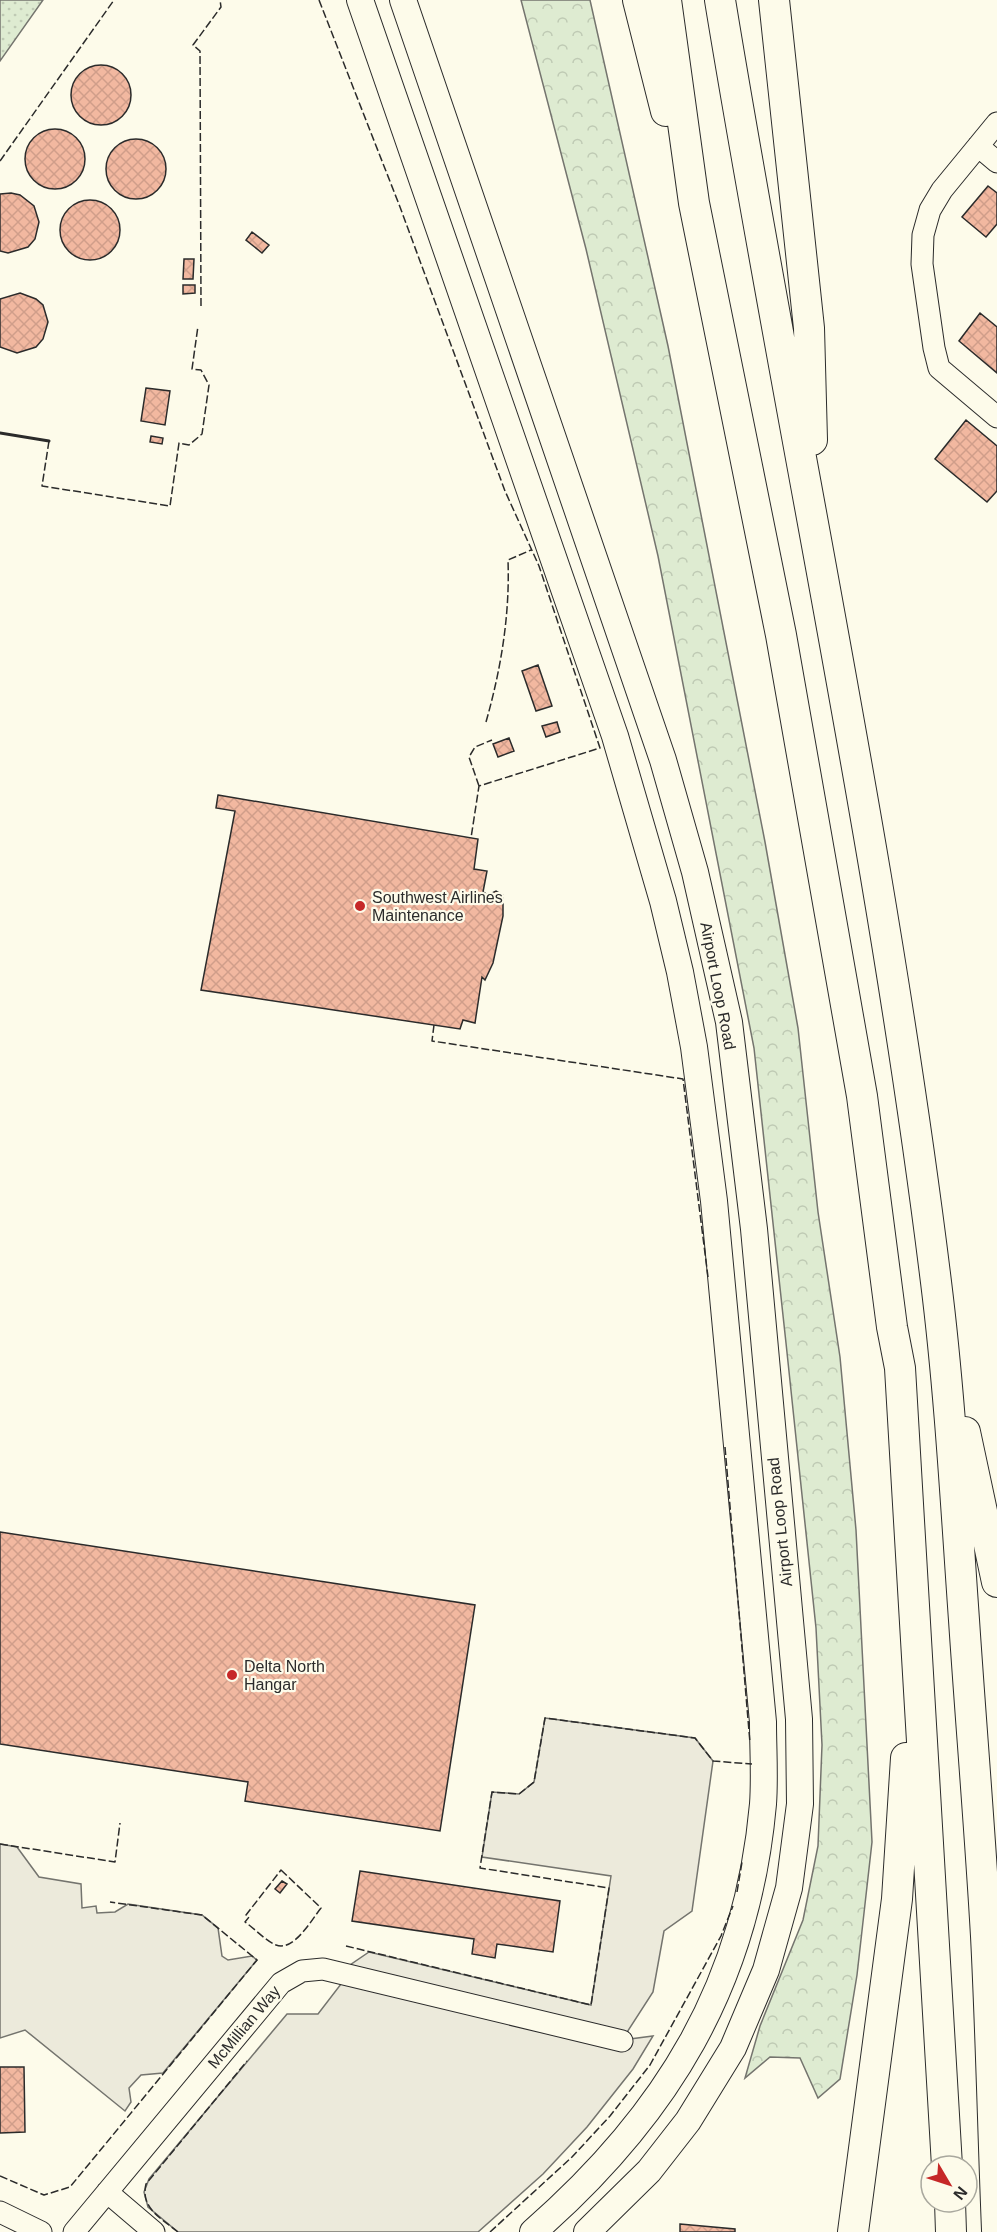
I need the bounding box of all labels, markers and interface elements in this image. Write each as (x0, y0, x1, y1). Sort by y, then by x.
place label: Southwest Airlines Maintenance (372, 889, 503, 924)
marker: Southwest Airlines Maintenance (353, 899, 367, 913)
street label: Airport Loop Road (697, 921, 739, 1051)
street label: Airport Loop Road (765, 1457, 795, 1587)
place label: Delta North Hangar (244, 1658, 325, 1693)
marker: Delta North Hangar (225, 1668, 239, 1682)
street label: McMillian Way (205, 1982, 283, 2072)
north arrow (919, 2154, 979, 2214)
text: N (950, 2183, 971, 2203)

